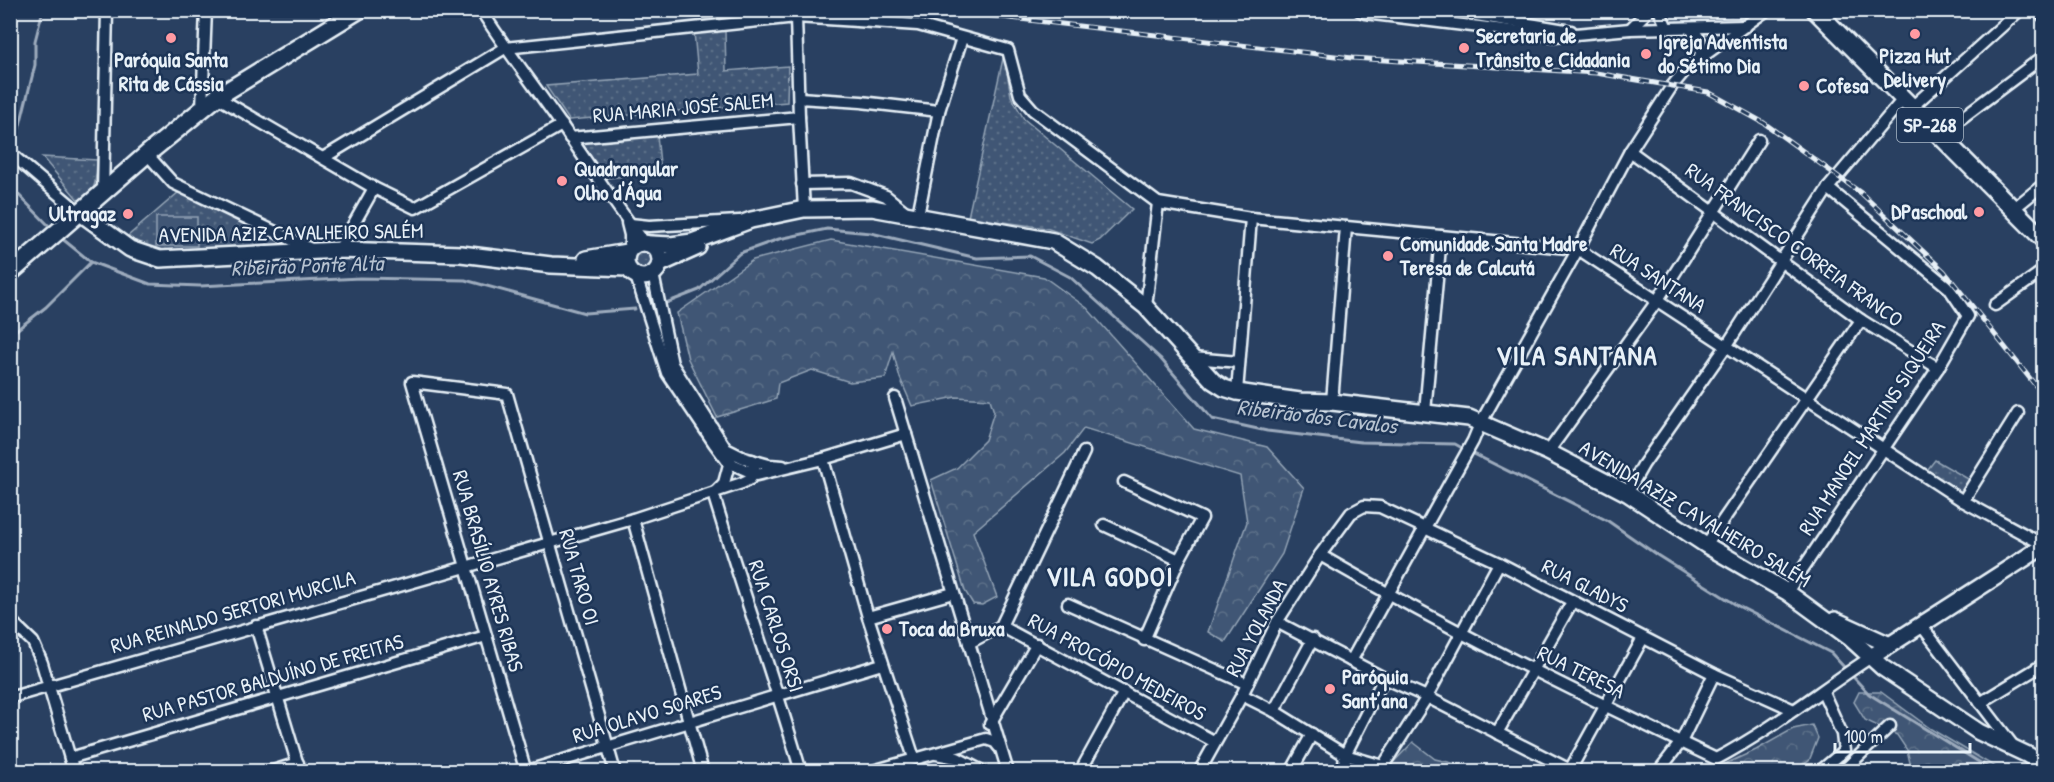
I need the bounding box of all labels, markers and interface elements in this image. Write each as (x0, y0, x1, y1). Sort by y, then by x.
place label: Secretaria de Trânsito e Cidadania (1475, 21, 1630, 74)
place label: Igreja Adventista do Sétimo Dia (1658, 27, 1788, 80)
marker: Pizza Hut Delivery (1908, 27, 1922, 41)
marker: Paróquia Santa Rita de Cássia (164, 31, 178, 45)
marker: Secretaria de Trânsito e Cidadania (1457, 41, 1471, 55)
place label: Pizza Hut Delivery (1879, 41, 1951, 95)
place label: Paróquia Santa Rita de Cássia (114, 45, 229, 98)
marker: Igreja Adventista do Sétimo Dia (1639, 47, 1653, 61)
place label: Cofesa (1816, 71, 1869, 100)
marker: Cofesa (1797, 79, 1811, 93)
street label: RUA MARIA JOSÉ SALEM (591, 85, 774, 130)
road number: SP-268 (1897, 108, 1963, 142)
place label: Quadrangular Olho d'Água (574, 154, 679, 208)
street label: RUA FRANCISCO CORREIA FRANCO (1680, 156, 1909, 334)
marker: Quadrangular Olho d'Água (555, 174, 569, 188)
place label: DPaschoal (1891, 197, 1967, 226)
place label: Ultragaz (49, 199, 116, 229)
marker: DPaschoal (1972, 205, 1986, 219)
marker: Ultragaz (121, 207, 135, 221)
street label: AVENIDA AZIZ CAVALHEIRO SALÉM (158, 216, 424, 249)
place label: Comunidade Santa Madre Teresa de Calcutá (1399, 229, 1588, 282)
street label: RUA SANTANA (1605, 236, 1712, 319)
water label: Ribeirão Ponte Alta (230, 247, 386, 283)
marker: Comunidade Santa Madre Teresa de Calcutá (1381, 249, 1395, 263)
street label: RUA MANOEL MARTINS SIQUEIRA (1791, 315, 1952, 541)
district label: VILA SANTANA (1496, 337, 1658, 373)
water label: Ribeirão dos Cavalos (1235, 391, 1401, 441)
street label: AVENIDA AZIZ CAVALHEIRO SALÉM (1574, 433, 1816, 594)
street label: RUA BRASÍLIO AYRES RIBAS (446, 467, 531, 675)
street label: RUA TARO OI (552, 525, 607, 628)
street label: RUA GLADYS (1537, 551, 1634, 620)
street label: RUA CARLOS ORSI (741, 556, 811, 696)
district label: VILA GODOI (1046, 558, 1174, 594)
street label: RUA REINALDO SERTORI MURCILA (107, 563, 358, 660)
street label: RUA YOLANDA (1218, 574, 1293, 682)
street label: RUA PROCÓPIO MEDEIROS (1023, 606, 1212, 728)
place label: Toca da Bruxa (898, 614, 1005, 643)
marker: Toca da Bruxa (880, 622, 894, 636)
street label: RUA PASTOR BALDUÍNO DE FREITAS (139, 626, 407, 729)
street label: RUA TERESA (1533, 638, 1630, 705)
place label: Paróquia Sant’ana (1342, 662, 1409, 715)
street label: RUA OLAVO SOARES (569, 677, 725, 750)
marker: Paróquia Sant’ana (1323, 682, 1337, 696)
scale bar (1835, 716, 1970, 754)
text: 100 m (1844, 724, 1883, 749)

